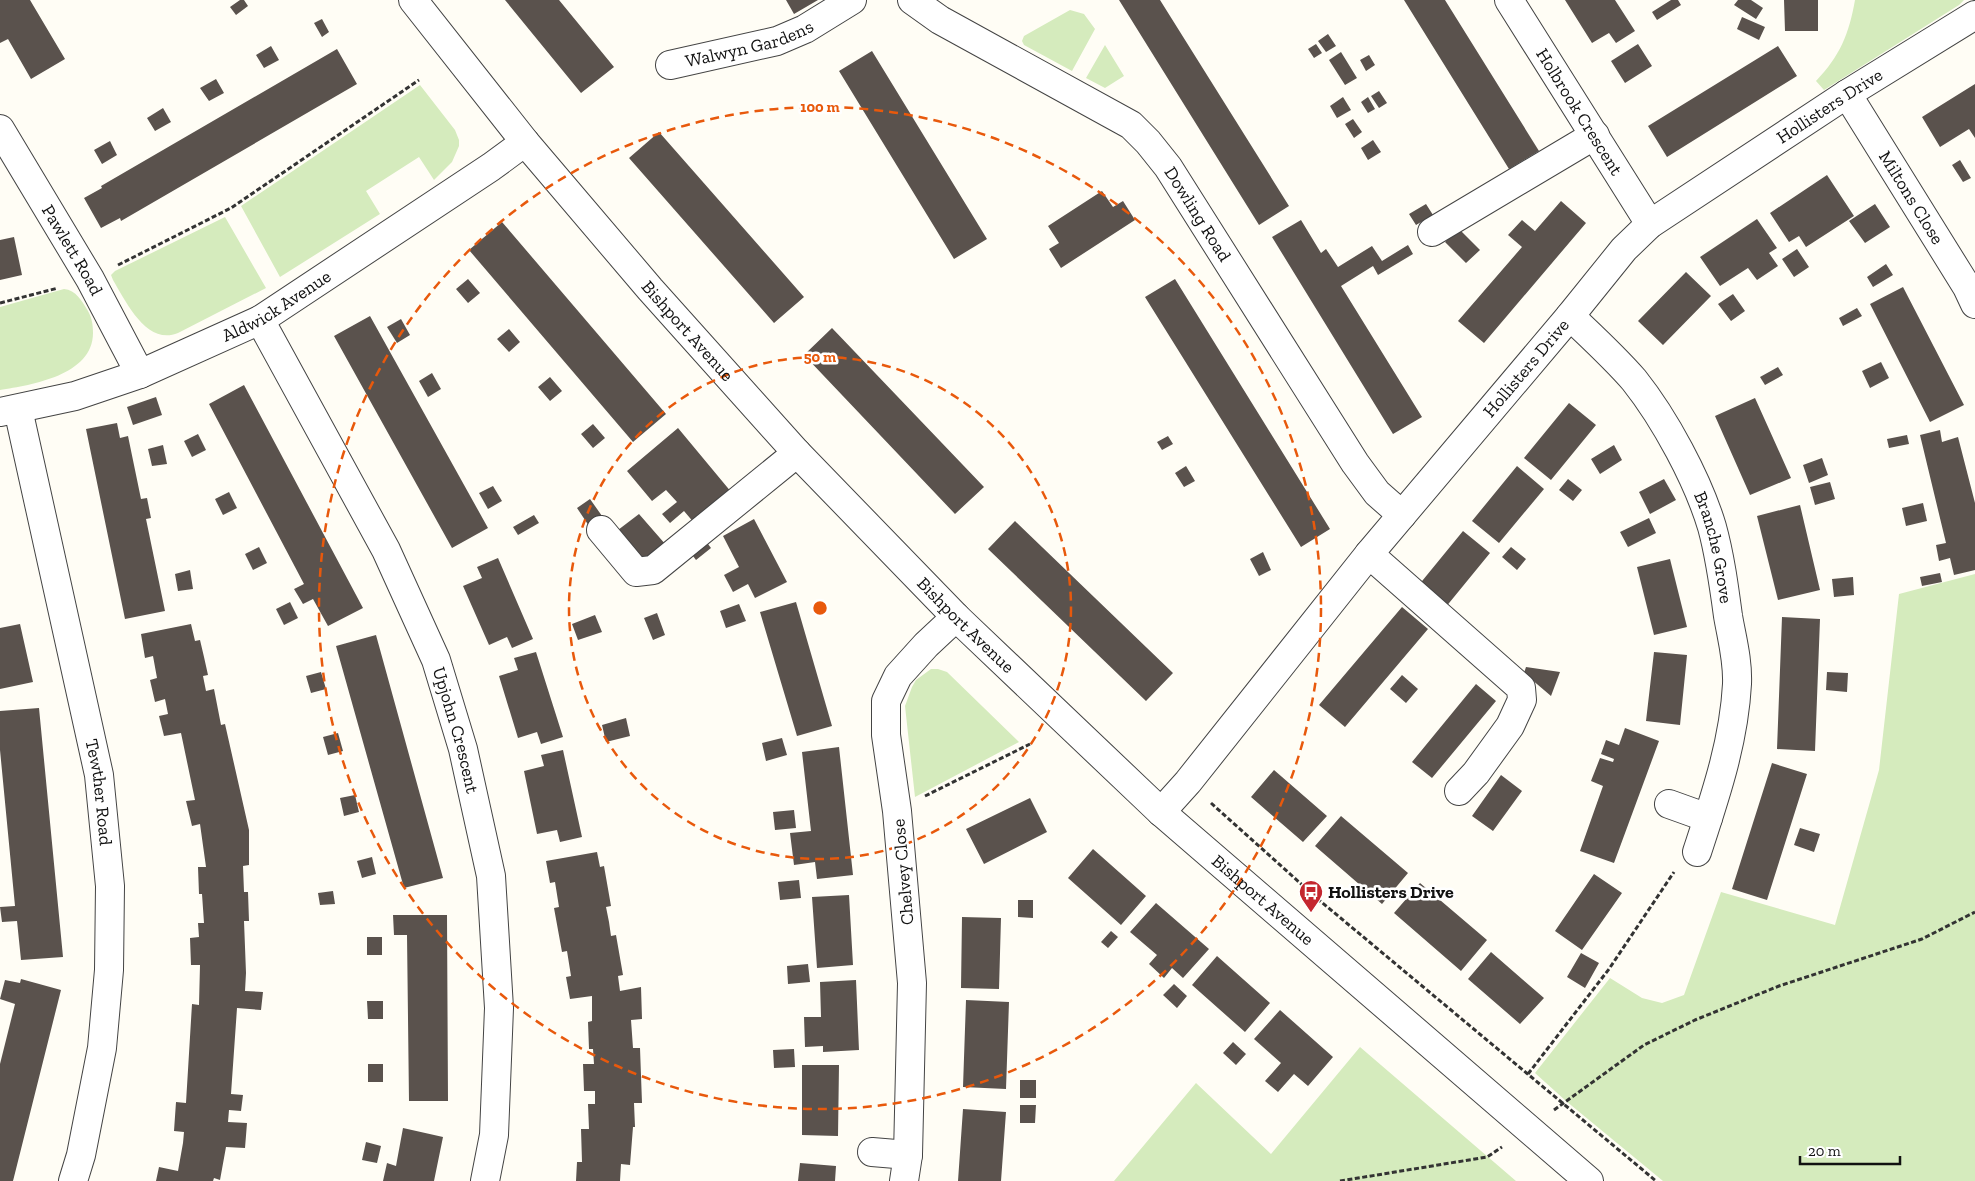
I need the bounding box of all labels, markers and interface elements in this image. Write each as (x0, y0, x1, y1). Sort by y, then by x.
street label: Walwyn Gardens (683, 15, 818, 72)
street label: Holbrook Crescent (1531, 44, 1628, 179)
street label: Hollisters Drive (1772, 64, 1887, 148)
text: 100 m (800, 98, 840, 116)
street label: Miltons Close (1874, 147, 1949, 248)
street label: Dowling Road (1159, 162, 1236, 266)
street label: Pawlett Road (37, 201, 108, 299)
street label: Aldwick Avenue (218, 265, 335, 347)
street label: Bishport Avenue (637, 276, 738, 386)
street label: Hollisters Drive (1478, 314, 1574, 422)
text: 50 m (804, 348, 836, 366)
street label: Branche Grove (1689, 488, 1737, 605)
street label: Bishport Avenue (912, 572, 1019, 678)
centre of rings (811, 599, 829, 617)
street label: Upjohn Crescent (428, 664, 483, 796)
street label: Tewther Road (80, 737, 117, 847)
street label: Chelvey Close (887, 818, 919, 926)
street label: Bishport Avenue (1207, 850, 1319, 950)
bus stop icon: Hollisters Drive (1298, 879, 1324, 913)
place label: Hollisters Drive (1328, 881, 1454, 903)
scale bar (1800, 1134, 1900, 1166)
text: 20 m (1808, 1142, 1841, 1160)

